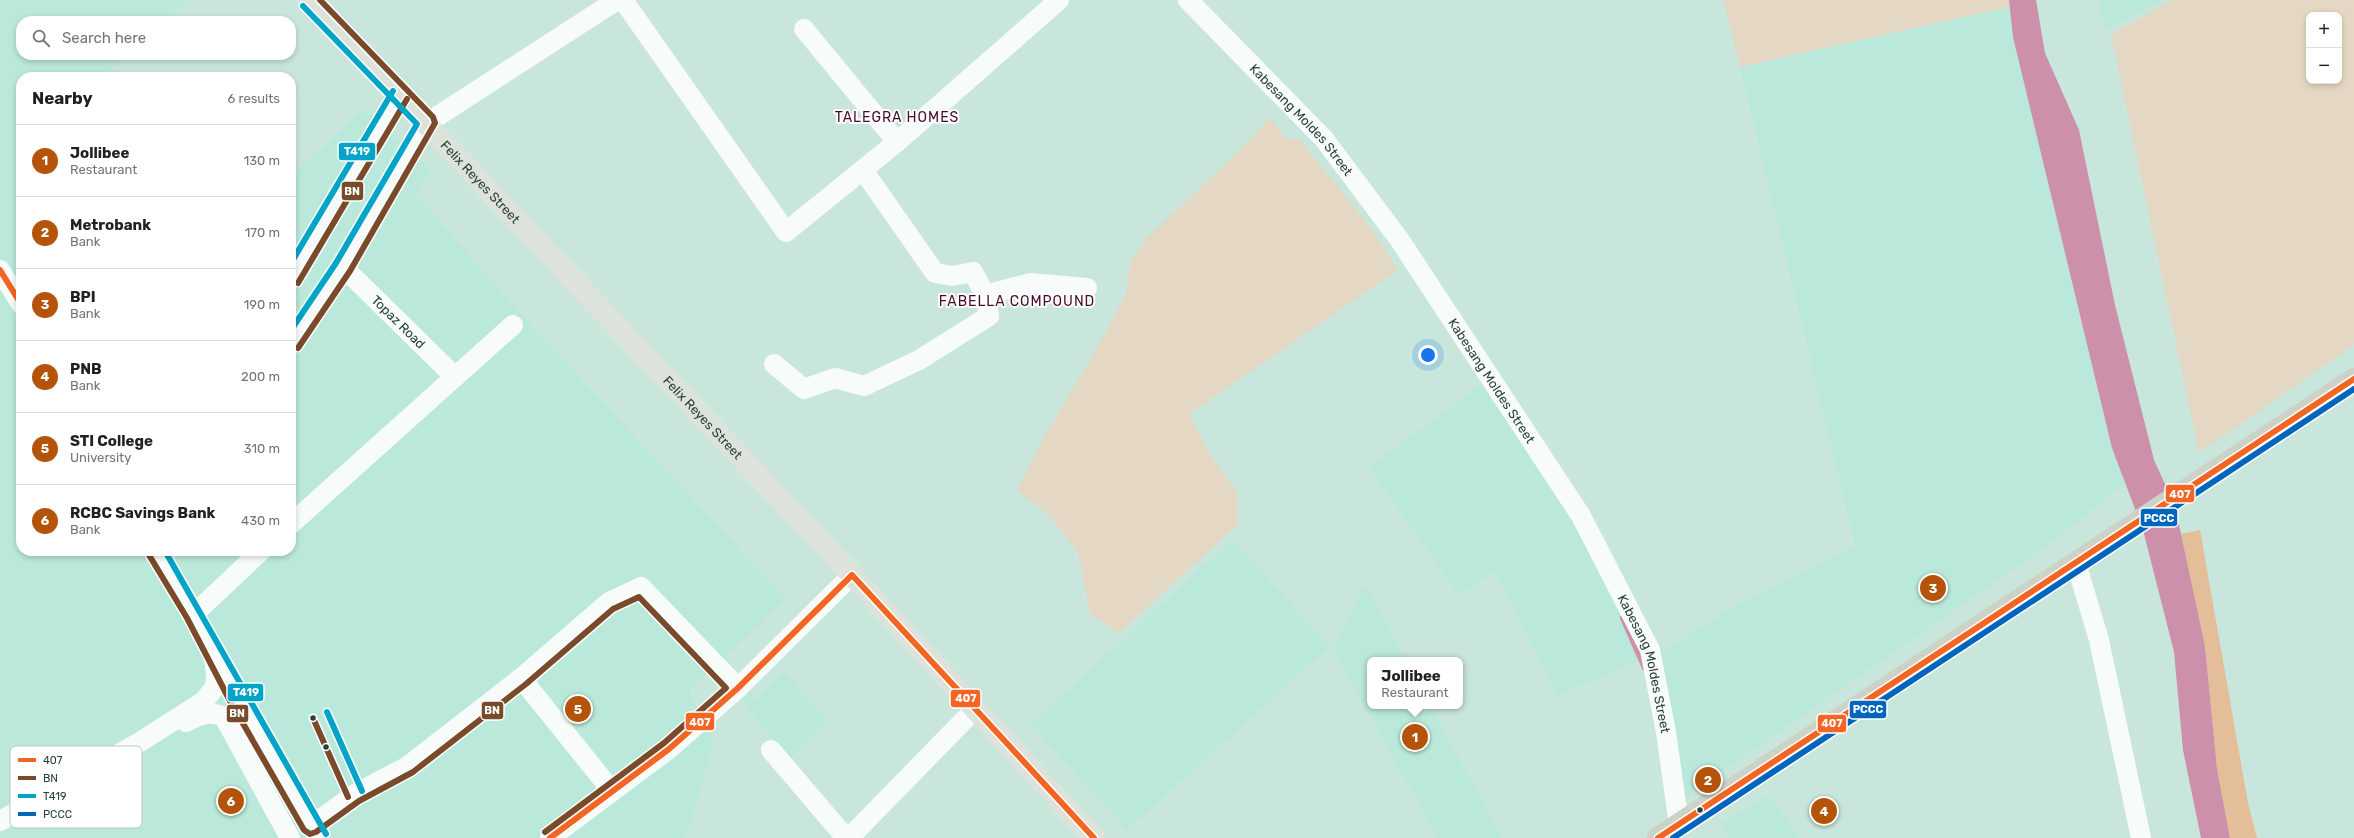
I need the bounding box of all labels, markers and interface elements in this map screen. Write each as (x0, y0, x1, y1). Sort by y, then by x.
map controls (2306, 12, 2342, 84)
button: + (2306, 12, 2342, 48)
search box (16, 16, 296, 60)
icon: search (30, 27, 52, 49)
text: Search here (62, 29, 146, 47)
button: − (2306, 48, 2342, 84)
street label: Kabesang Moldes Street (1247, 61, 1356, 179)
text: Nearby (32, 88, 93, 108)
text: 6 results (228, 91, 280, 106)
district label: TALEGRA HOMES (835, 109, 959, 126)
street label: Felix Reyes Street (438, 138, 523, 227)
line badge: T419 (338, 142, 376, 161)
text: Jollibee (70, 144, 129, 162)
text: T419 (344, 145, 370, 158)
text: 1 (42, 153, 48, 168)
text: 130 m (244, 153, 280, 168)
text: Restaurant (70, 162, 137, 177)
line badge: BN (341, 181, 364, 201)
text: BN (344, 185, 360, 198)
text: Metrobank (70, 216, 151, 234)
text: 2 (41, 225, 49, 240)
text: 170 m (245, 225, 280, 240)
text: Bank (70, 234, 100, 249)
text: BPI (70, 288, 96, 306)
street label: Topaz Road (368, 292, 428, 352)
district label: FABELLA COMPOUND (939, 293, 1095, 310)
text: 3 (41, 297, 49, 312)
text: 190 m (244, 297, 280, 312)
text: Bank (70, 306, 100, 321)
street label: Kabesang Moldes Street (1445, 316, 1538, 446)
your location (1418, 345, 1438, 365)
text: PNB (70, 360, 102, 378)
text: 4 (41, 369, 49, 384)
text: 200 m (241, 369, 280, 384)
street label: Felix Reyes Street (660, 373, 745, 462)
text: Bank (70, 378, 100, 393)
text: STI College (70, 432, 153, 450)
text: 5 (41, 441, 49, 456)
text: 310 m (244, 441, 280, 456)
text: University (70, 450, 131, 465)
line badge: 407 (2165, 484, 2195, 503)
text: 407 (2169, 488, 2191, 501)
text: RCBC Savings Bank (70, 504, 215, 522)
line badge: PCCC (2140, 508, 2178, 527)
text: PCCC (2144, 512, 2175, 525)
text: 6 (41, 513, 49, 528)
text: 430 m (241, 513, 280, 528)
text: Bank (70, 522, 100, 537)
pin: 3 (1920, 573, 1946, 603)
street label: Kabesang Moldes Street (1615, 592, 1673, 734)
popup (1367, 657, 1463, 709)
text: Jollibee (1381, 667, 1441, 685)
line badge: T419 (227, 683, 264, 702)
text: Restaurant (1381, 685, 1449, 700)
text: T419 (233, 686, 259, 699)
line badge: 407 (950, 689, 981, 708)
text: 407 (955, 692, 977, 705)
pin: 5 (565, 694, 591, 724)
line badge: PCCC (1849, 700, 1887, 719)
line badge: BN (481, 701, 504, 720)
text: PCCC (1853, 703, 1884, 716)
line badge: BN (226, 704, 249, 723)
text: BN (484, 704, 500, 717)
text: BN (229, 707, 245, 720)
line badge: 407 (685, 712, 715, 731)
unlabelled marker (308, 713, 318, 723)
line badge: 407 (1817, 714, 1847, 733)
text: 407 (689, 716, 711, 729)
text: 407 (1821, 717, 1843, 730)
pin: 1 (1402, 722, 1428, 752)
unlabelled marker (321, 742, 331, 752)
legend (10, 746, 142, 828)
text: 407 (43, 754, 63, 767)
pin: 2 (1695, 765, 1721, 795)
text: BN (43, 772, 58, 785)
pin: 6 (218, 786, 244, 816)
text: T419 (43, 790, 67, 803)
pin: 4 (1811, 796, 1837, 826)
unlabelled marker (1695, 805, 1705, 815)
text: PCCC (43, 808, 72, 821)

